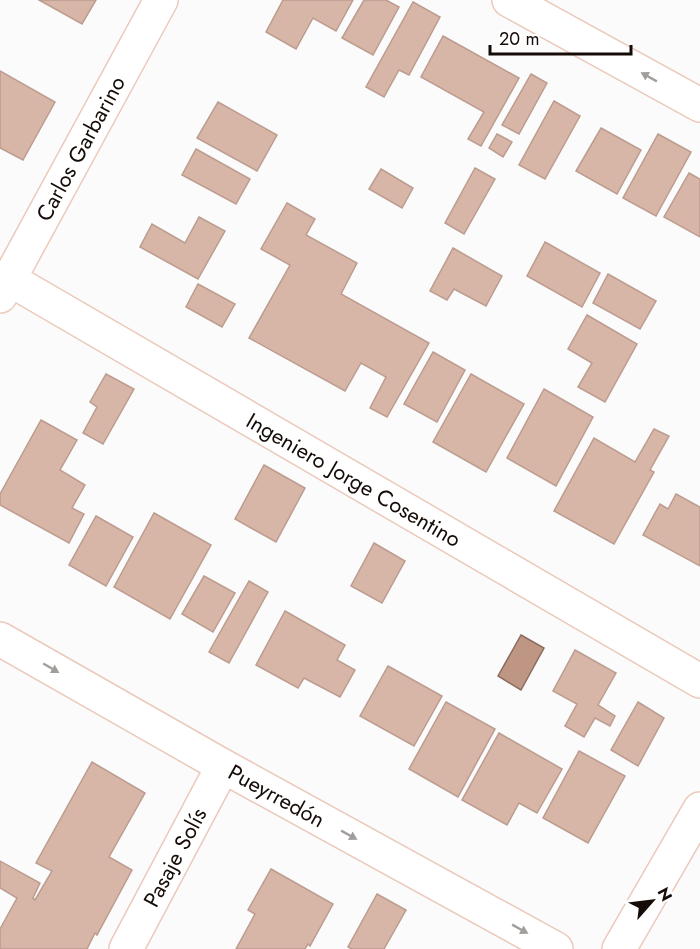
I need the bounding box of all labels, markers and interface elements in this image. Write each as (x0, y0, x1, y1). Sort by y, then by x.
scale bar (490, 18, 631, 56)
text: 20 m (499, 26, 539, 52)
street label: Carlos Garbarino (28, 70, 133, 227)
one-way arrow (640, 72, 657, 82)
street label: Ingeniero Jorge Cosentino (240, 405, 467, 555)
one-way arrow (43, 663, 60, 673)
street label: Pueyrredón (223, 756, 331, 835)
street label: Pasaje Solís (135, 801, 214, 913)
one-way arrow (341, 830, 358, 840)
north arrow (622, 871, 682, 931)
text: N (652, 883, 678, 905)
one-way arrow (512, 924, 529, 934)

